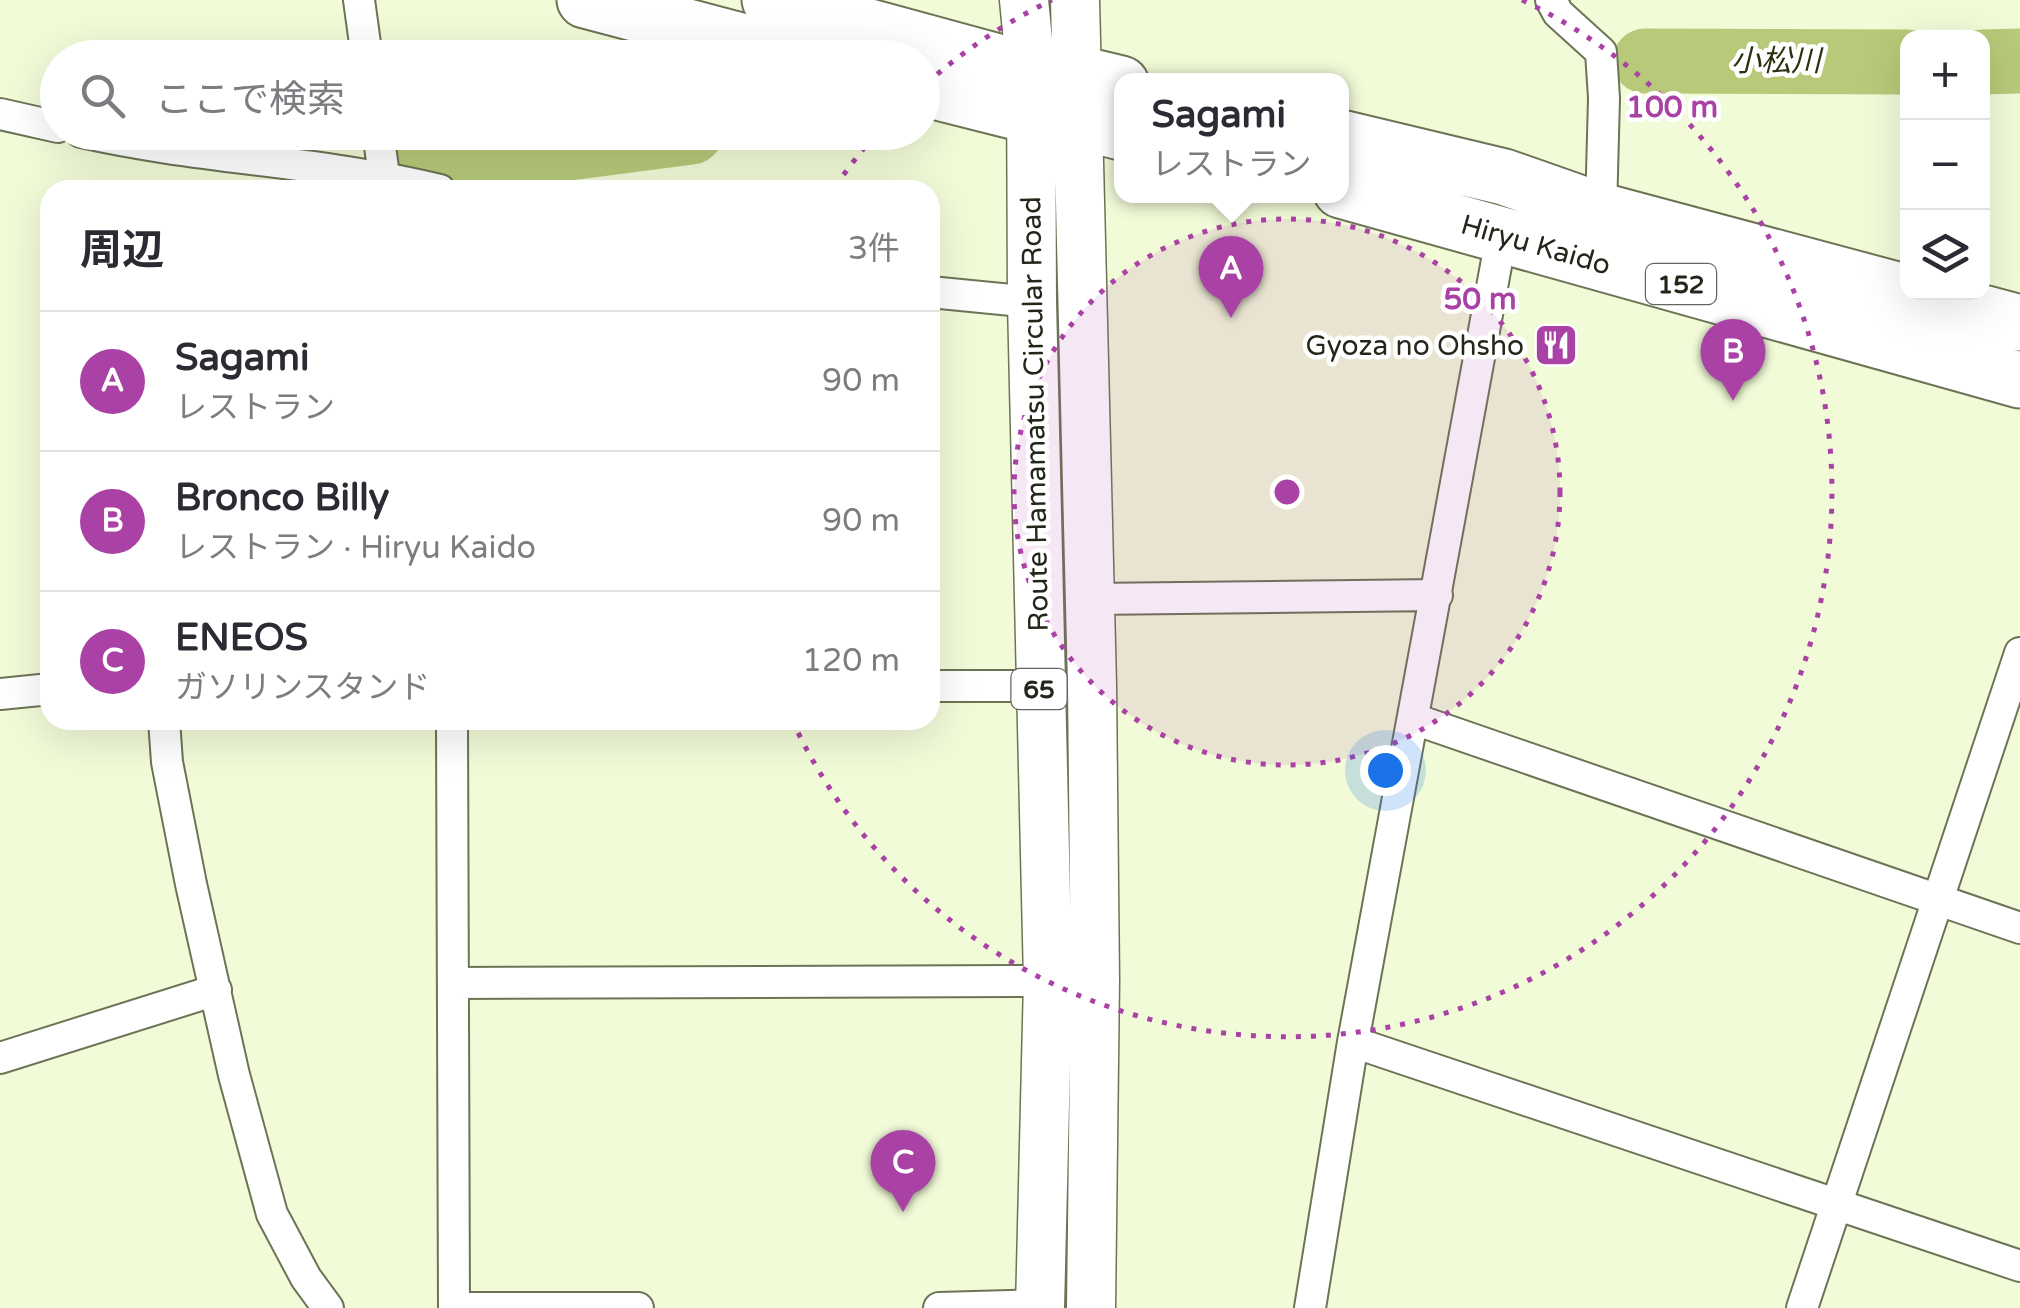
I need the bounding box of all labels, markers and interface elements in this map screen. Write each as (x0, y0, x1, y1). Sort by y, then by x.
map controls (1900, 30, 1990, 300)
button: + (1900, 30, 1990, 120)
search box (40, 40, 940, 150)
water label: 小松川 (1731, 43, 1824, 80)
icon: search (75, 68, 130, 123)
popup (1114, 73, 1349, 203)
text: ここで検索 (155, 77, 345, 123)
text: 100 m (1626, 89, 1718, 126)
text: Sagami (1151, 92, 1286, 138)
button: − (1900, 120, 1990, 210)
text: レストラン (1151, 146, 1312, 184)
street label: Route Hamamatsu Circular Road (1014, 196, 1056, 632)
street label: Hiryu Kaido (1457, 207, 1614, 283)
button: layers (1900, 210, 1990, 300)
text: 周辺 (80, 225, 164, 276)
text: 3件 (848, 230, 900, 268)
pin: A (1198, 236, 1264, 318)
road number: 152 (1646, 264, 1716, 304)
text: 50 m (1443, 281, 1517, 318)
pin: B (1700, 318, 1766, 401)
restaurant icon: Gyoza no Ohsho (1533, 322, 1579, 368)
place label: Gyoza no Ohsho (1306, 329, 1524, 363)
text: Sagami (175, 335, 309, 381)
text: A (101, 362, 124, 400)
text: 90 m (822, 362, 900, 400)
text: レストラン (175, 389, 335, 427)
centre of rings (1269, 474, 1305, 510)
text: Bronco Billy (175, 475, 389, 521)
text: B (101, 502, 124, 540)
text: 90 m (822, 502, 900, 540)
text: レストラン · Hiryu Kaido (175, 529, 536, 567)
text: ENEOS (175, 615, 308, 661)
text: C (101, 642, 124, 680)
text: 120 m (802, 642, 900, 680)
text: ガソリンスタンド (175, 669, 430, 707)
road number: 65 (1012, 669, 1066, 709)
your location (1360, 745, 1411, 796)
pin: C (870, 1130, 936, 1212)

